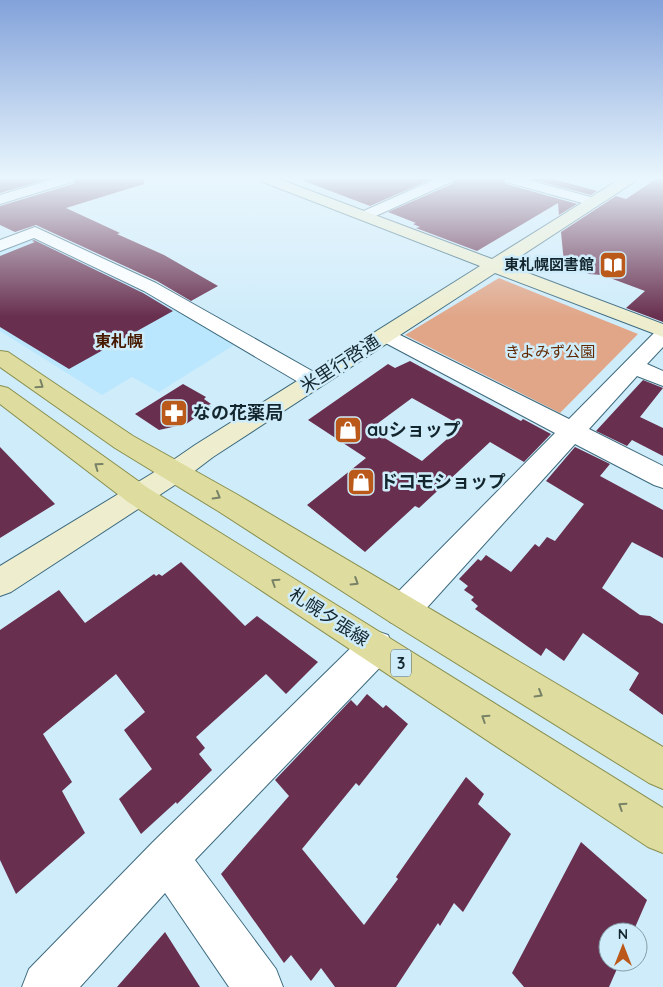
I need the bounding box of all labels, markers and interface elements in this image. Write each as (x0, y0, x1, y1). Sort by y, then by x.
library icon: 東札幌図書館 (598, 250, 628, 280)
place label: 東札幌図書館 (504, 255, 594, 274)
street label: 米里行啓通 (296, 329, 384, 398)
district label: 東札幌 (95, 331, 143, 351)
park label: きよみず公園 (505, 342, 595, 361)
one-way arrow (35, 378, 44, 388)
pharmacy icon: なの花薬局 (159, 398, 189, 428)
place label: なの花薬局 (193, 401, 283, 424)
shop icon: auショップ (333, 415, 363, 445)
place label: auショップ (367, 418, 461, 441)
one-way arrow (94, 463, 104, 472)
shop icon: ドコモショップ (346, 467, 376, 497)
place label: ドコモショップ (380, 470, 506, 493)
one-way arrow (212, 490, 221, 500)
one-way arrow (350, 576, 359, 585)
one-way arrow (272, 579, 281, 589)
street label: 札幌夕張線 (285, 582, 373, 651)
road number: 3 (391, 650, 411, 676)
one-way arrow (533, 688, 542, 698)
one-way arrow (482, 714, 491, 724)
one-way arrow (618, 802, 627, 812)
north arrow (598, 922, 648, 972)
text: N (618, 925, 628, 943)

